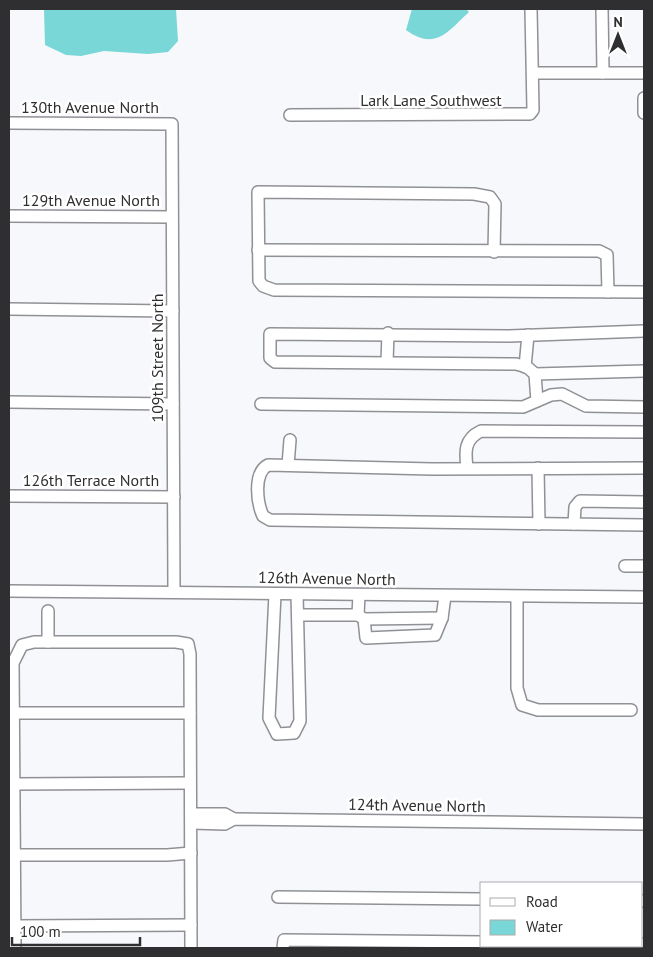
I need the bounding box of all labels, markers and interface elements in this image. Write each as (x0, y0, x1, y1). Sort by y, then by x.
north arrow (593, 10, 643, 60)
text: N (613, 13, 623, 31)
street label: Lark Lane Southwest (360, 90, 502, 110)
street label: 130th Avenue North (21, 97, 159, 117)
street label: 129th Avenue North (22, 190, 160, 210)
street label: 109th Street North (147, 293, 167, 423)
street label: 126th Terrace North (23, 470, 159, 490)
street label: 126th Avenue North (258, 567, 396, 589)
street label: 124th Avenue North (348, 794, 486, 816)
legend (480, 882, 643, 947)
text: Road (526, 892, 558, 911)
scale bar (12, 914, 140, 946)
text: Water (526, 917, 563, 936)
text: 100 m (20, 922, 61, 941)

